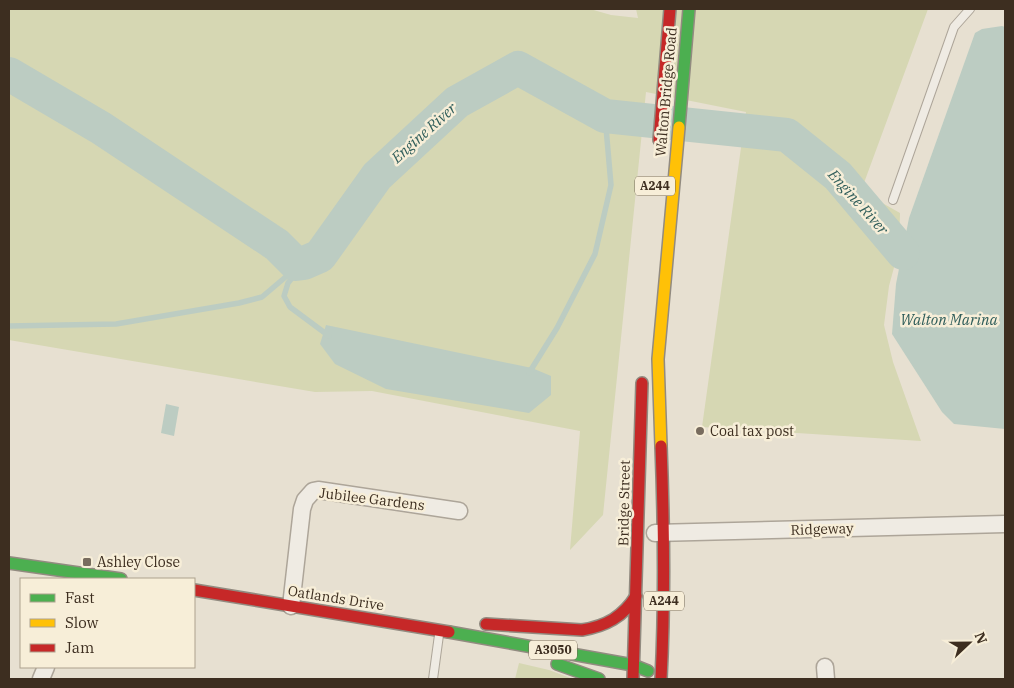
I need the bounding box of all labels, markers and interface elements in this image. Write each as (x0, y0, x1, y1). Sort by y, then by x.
street label: Walton Bridge Road (651, 26, 681, 157)
water label: Engine River (386, 98, 461, 168)
water label: Engine River (823, 164, 893, 239)
road number: A244 (635, 177, 675, 196)
water label: Walton Marina (900, 310, 999, 329)
place label: Coal tax post (710, 422, 794, 440)
marker: Coal tax post (694, 425, 706, 437)
street label: Bridge Street (614, 460, 634, 546)
street label: Jubilee Gardens (318, 484, 426, 514)
street label: Ridgeway (790, 519, 854, 539)
place label: Ashley Close (97, 553, 180, 571)
marker: Ashley Close (81, 556, 93, 568)
legend (20, 578, 195, 668)
street label: Oatlands Drive (287, 582, 385, 614)
text: Fast (65, 588, 95, 607)
road number: A244 (644, 592, 684, 610)
text: Slow (65, 613, 99, 632)
north arrow (944, 618, 994, 668)
text: N (971, 630, 991, 647)
text: Jam (65, 638, 94, 657)
road number: A3050 (529, 640, 577, 660)

